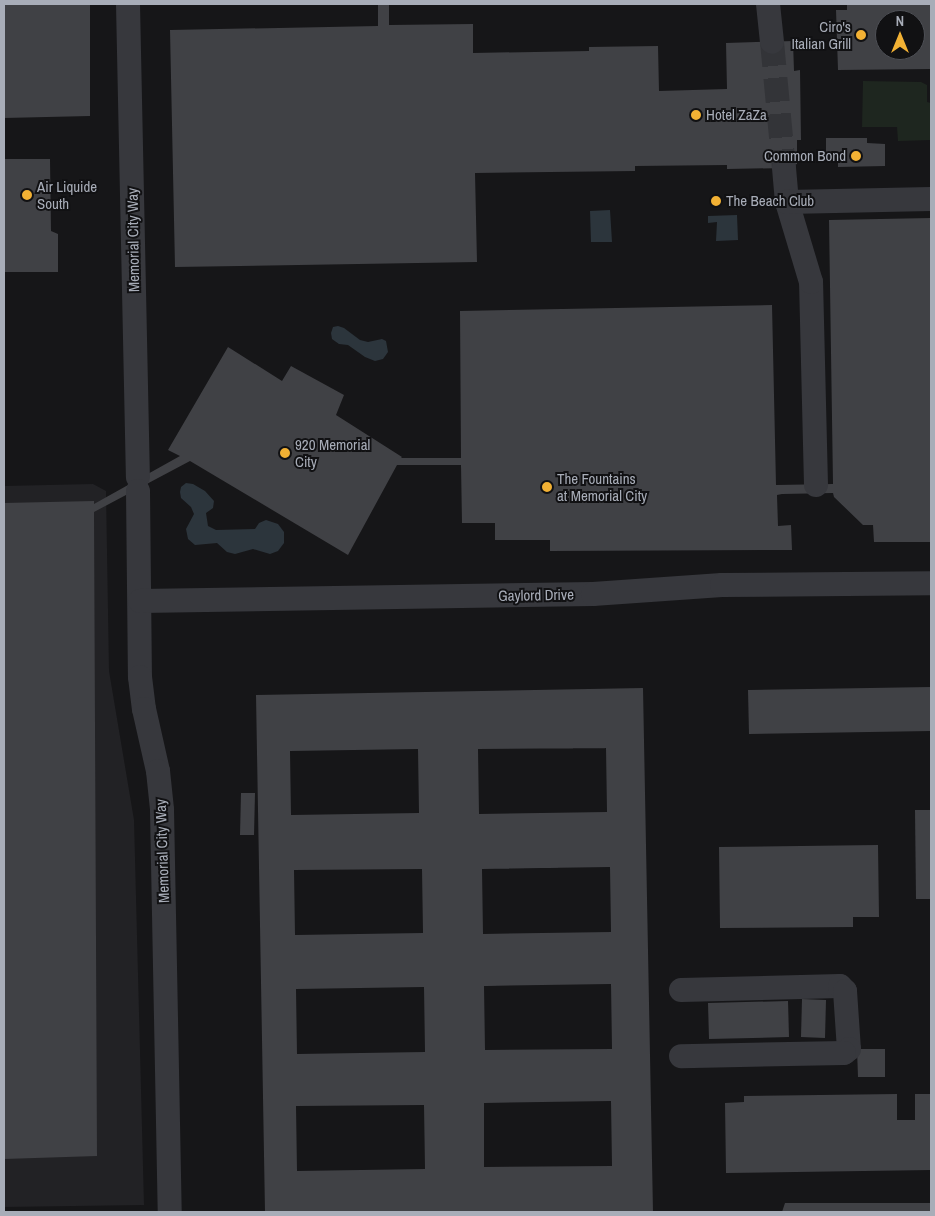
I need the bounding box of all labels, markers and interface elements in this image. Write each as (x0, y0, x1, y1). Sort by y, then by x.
north arrow (875, 10, 925, 60)
text: N (896, 12, 904, 30)
place label: Ciro's Italian Grill (792, 17, 851, 52)
marker: Ciro's Italian Grill (855, 29, 867, 41)
place label: Hotel ZaZa (706, 106, 767, 124)
marker: Hotel ZaZa (690, 109, 702, 121)
place label: Common Bond (764, 147, 846, 165)
marker: Common Bond (850, 150, 862, 162)
place label: Air Liquide South (37, 177, 97, 212)
street label: Memorial City Way (123, 188, 143, 292)
marker: Air Liquide South (21, 189, 33, 201)
place label: The Beach Club (726, 192, 814, 210)
marker: The Beach Club (710, 195, 722, 207)
place label: 920 Memorial City (295, 435, 370, 470)
marker: 920 Memorial City (279, 447, 291, 459)
place label: The Fountains at Memorial City (557, 469, 647, 504)
marker: The Fountains at Memorial City (541, 481, 553, 493)
street label: Gaylord Drive (498, 585, 574, 605)
street label: Memorial City Way (151, 799, 173, 903)

